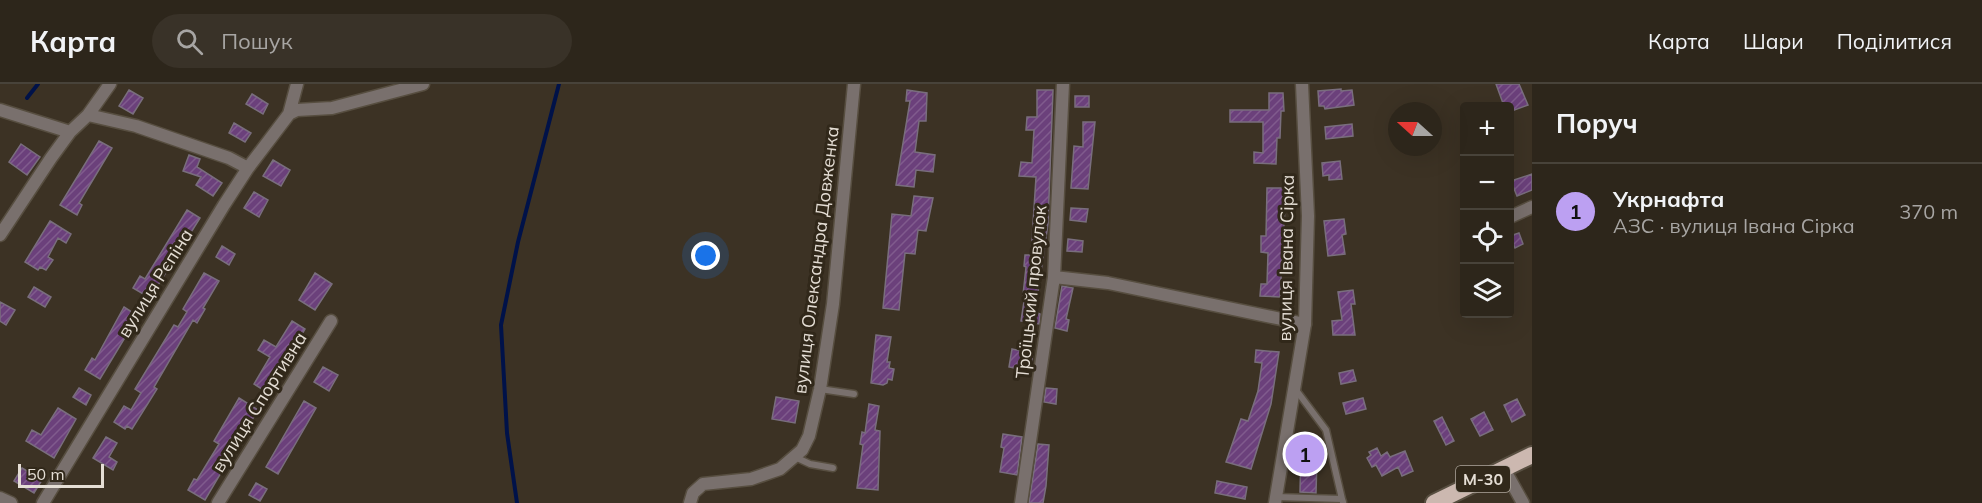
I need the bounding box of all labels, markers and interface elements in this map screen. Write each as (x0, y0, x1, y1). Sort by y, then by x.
search box (152, 14, 572, 68)
text: Карта (30, 24, 116, 59)
icon: search (173, 25, 206, 58)
text: Пошук (221, 27, 292, 55)
text: Карта (1648, 28, 1710, 54)
text: Шари (1743, 28, 1804, 54)
text: Поділитися (1837, 28, 1952, 54)
north arrow (1388, 102, 1442, 156)
map controls (1460, 102, 1514, 318)
button: + (1460, 102, 1514, 156)
text: Поруч (1556, 107, 1638, 140)
street label: вулиця Олександра Довженка (788, 125, 844, 395)
button: − (1460, 156, 1514, 210)
street label: вулиця Івана Сірка (1273, 174, 1299, 342)
text: Укрнафта (1613, 185, 1724, 213)
text: 1 (1570, 199, 1582, 224)
text: 370 m (1899, 199, 1958, 224)
street label: Троїцький провулок (1010, 204, 1052, 380)
button: locate (1460, 210, 1514, 264)
text: АЗС · вулиця Івана Сірка (1613, 213, 1855, 238)
street label: вулиця Рєпіна (112, 224, 198, 342)
your location (691, 241, 720, 270)
button: layers (1460, 264, 1514, 318)
street label: вулиця Спортивна (207, 328, 311, 476)
pin: 1 (1286, 432, 1324, 476)
scale bar (18, 461, 104, 488)
text: 50 m (27, 464, 64, 484)
road number: М-30 (1456, 466, 1510, 492)

